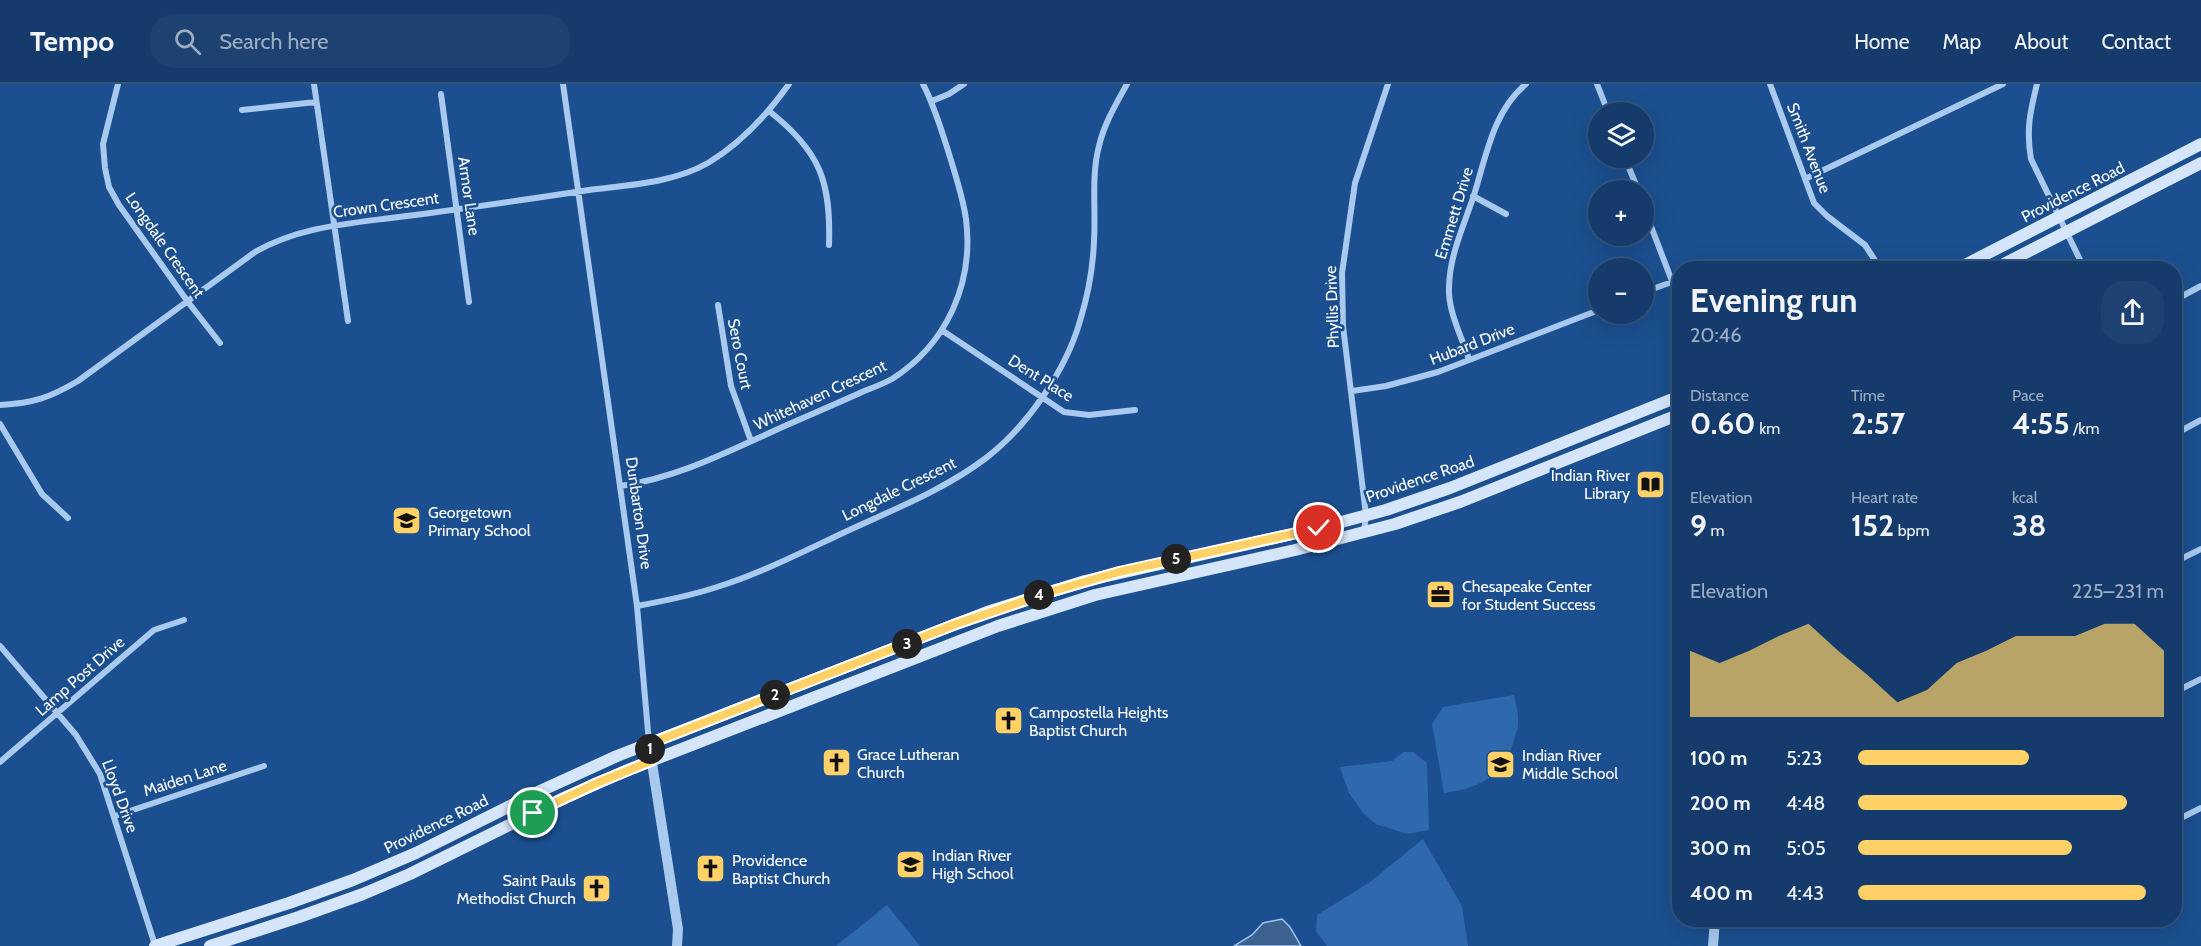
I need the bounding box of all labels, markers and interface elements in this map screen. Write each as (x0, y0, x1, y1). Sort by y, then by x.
search box (150, 14, 570, 68)
text: Tempo (30, 24, 114, 58)
icon: search (171, 25, 204, 58)
text: Search here (219, 28, 329, 55)
text: Home (1854, 29, 1910, 54)
text: Map (1943, 29, 1981, 54)
text: About (2014, 29, 2068, 54)
text: Contact (2101, 29, 2171, 54)
street label: Smith Avenue (1783, 100, 1835, 196)
map controls (1588, 102, 1654, 324)
button: layers (1588, 102, 1654, 168)
street label: Armor Lane (454, 155, 484, 237)
street label: Providence Road (2018, 158, 2128, 226)
street label: Emmett Drive (1431, 165, 1477, 261)
button: + (1588, 180, 1654, 246)
street label: Crown Crescent (332, 188, 441, 222)
street label: Longdale Crescent (121, 189, 209, 302)
button: − (1588, 258, 1654, 324)
street label: Phyllis Drive (1321, 265, 1343, 349)
text: Evening run (1690, 280, 1857, 320)
button: share (2101, 281, 2164, 344)
street label: Sero Court (724, 317, 756, 392)
street label: Hubard Drive (1427, 319, 1517, 369)
text: 20:46 (1690, 323, 1742, 347)
street label: Dent Place (1005, 350, 1077, 406)
street label: Whitehaven Crescent (751, 356, 890, 434)
text: Distance (1690, 386, 1749, 405)
text: Time (1851, 386, 1885, 405)
text: Pace (2012, 386, 2044, 405)
text: 0.60 (1690, 405, 1756, 442)
text: 2:57 (1851, 405, 1905, 442)
text: 4:55 (2012, 405, 2070, 442)
text: km (1756, 419, 1780, 438)
text: /km (2070, 419, 2099, 438)
street label: Providence Road (1363, 452, 1477, 506)
street label: Longdale Crescent (839, 453, 960, 525)
street label: Dunbarton Drive (622, 456, 656, 570)
place label: Indian River Library (1551, 466, 1631, 503)
library icon: Indian River Library (1635, 468, 1667, 500)
text: Elevation (1690, 488, 1753, 507)
text: Heart rate (1851, 488, 1918, 507)
text: kcal (2012, 488, 2038, 507)
pin (1293, 502, 1344, 553)
place label: Georgetown Primary School (428, 503, 531, 540)
school or university icon: Georgetown Primary School (391, 505, 423, 537)
text: 9 (1690, 507, 1707, 544)
text: 152 (1851, 507, 1894, 544)
text: 38 (2012, 507, 2046, 544)
icon: check (1302, 511, 1335, 544)
text: m (1707, 521, 1725, 540)
text: bpm (1894, 521, 1930, 540)
pin: 5 (1161, 544, 1191, 574)
text: 5 (1172, 549, 1180, 568)
place label: Chesapeake Center for Student Success (1462, 577, 1596, 614)
office icon: Chesapeake Center for Student Success (1425, 579, 1457, 611)
text: Elevation (1690, 579, 1768, 603)
text: 225–231 m (2072, 579, 2164, 603)
pin: 4 (1024, 580, 1054, 610)
text: 4 (1034, 585, 1044, 604)
pin: 3 (892, 629, 922, 659)
street label: Lamp Post Drive (32, 632, 128, 720)
text: 3 (903, 634, 911, 653)
pin: 2 (760, 680, 790, 710)
text: 2 (771, 685, 779, 704)
place label: Campostella Heights Baptist Church (1029, 703, 1169, 740)
church icon: Campostella Heights Baptist Church (992, 705, 1024, 737)
pin: 1 (635, 734, 665, 764)
text: 1 (647, 739, 653, 758)
place label: Grace Lutheran Church (857, 745, 959, 782)
place label: Indian River Middle School (1522, 746, 1618, 783)
text: 100 m (1690, 746, 1748, 770)
text: 5:23 (1786, 746, 1822, 770)
church icon: Grace Lutheran Church (820, 747, 852, 779)
school or university icon: Indian River Middle School (1485, 748, 1517, 780)
street label: Maiden Lane (141, 756, 229, 800)
street label: Lloyd Drive (98, 757, 142, 835)
pin (507, 787, 558, 838)
street label: Providence Road (381, 791, 491, 857)
text: 200 m (1690, 791, 1751, 815)
text: 4:48 (1786, 791, 1825, 815)
icon: arrive (516, 796, 549, 829)
text: 300 m (1690, 836, 1751, 860)
text: 5:05 (1786, 836, 1826, 860)
place label: Indian River High School (932, 846, 1014, 883)
school or university icon: Indian River High School (895, 848, 927, 880)
place label: Providence Baptist Church (732, 851, 830, 888)
church icon: Providence Baptist Church (695, 853, 727, 885)
place label: Saint Pauls Methodist Church (457, 871, 576, 908)
church icon: Saint Pauls Methodist Church (581, 873, 613, 905)
text: 400 m (1690, 881, 1753, 905)
text: 4:43 (1786, 881, 1824, 905)

